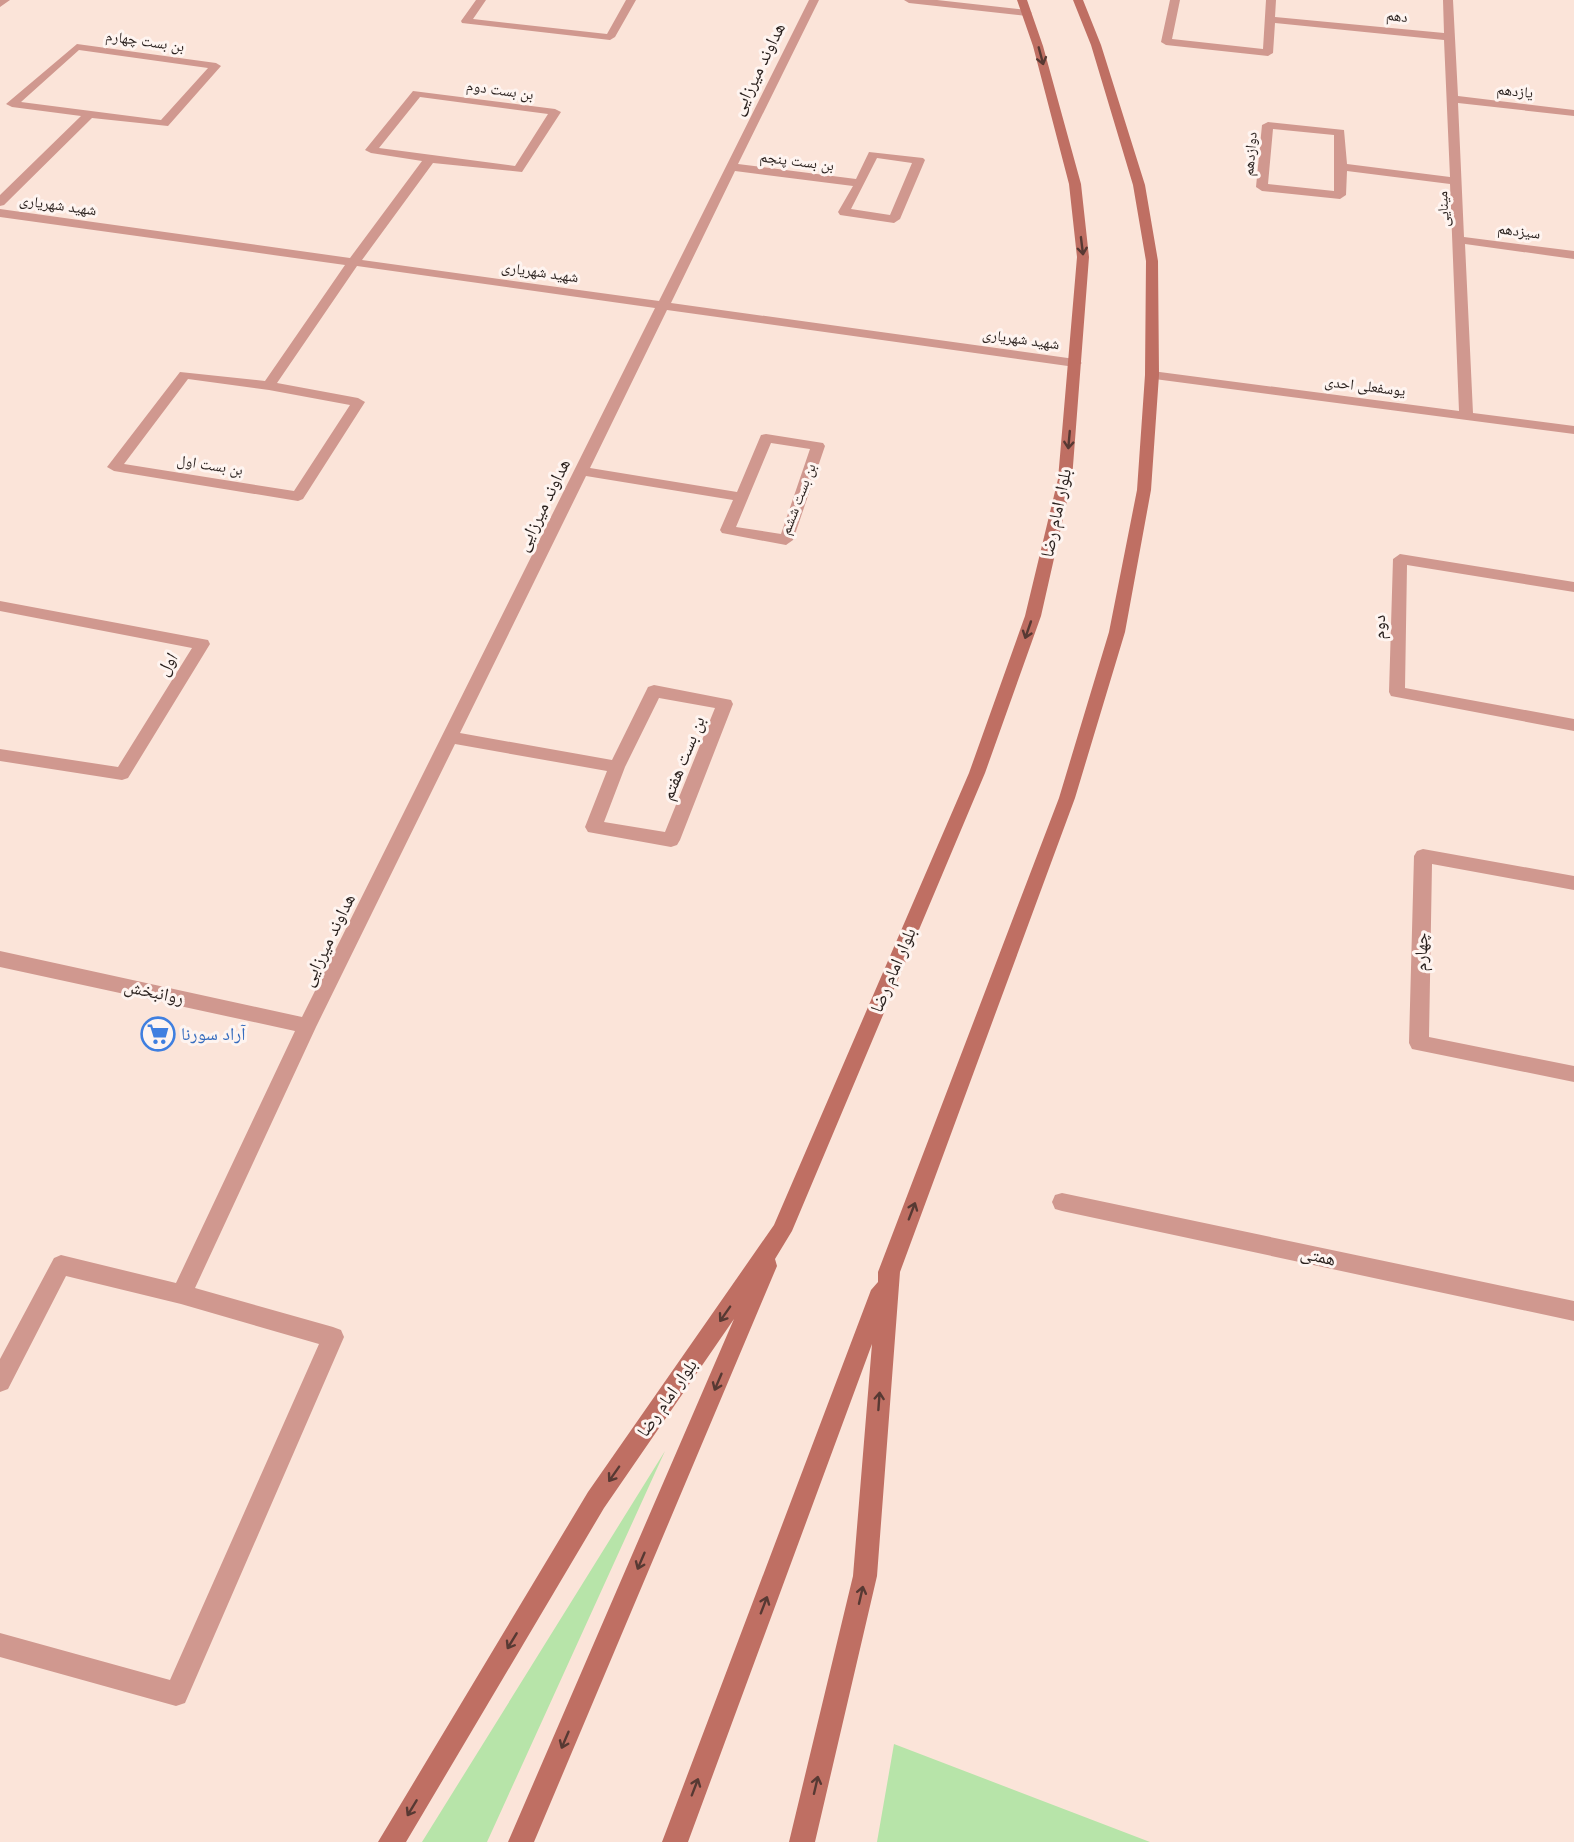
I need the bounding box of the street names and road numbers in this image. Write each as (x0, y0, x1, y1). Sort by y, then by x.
street label: دهم (1385, 5, 1409, 27)
street label: هداوند میرزایی (725, 19, 791, 119)
street label: بن بست چهارم (104, 26, 186, 56)
street label: بن بست دوم (465, 75, 535, 105)
street label: یازدهم (1496, 79, 1535, 103)
street label: دوازدهم (1238, 131, 1262, 177)
street label: بن بست پنجم (759, 147, 835, 175)
street label: شهید شهریاری (18, 190, 98, 220)
street label: مینایی (1432, 190, 1454, 227)
street label: سیزدهم (1496, 218, 1542, 244)
street label: شهید شهریاری (500, 257, 580, 287)
street label: شهید شهریاری (981, 324, 1061, 354)
street label: یوسفعلی احدی (1323, 371, 1407, 401)
street label: بن بست اول (175, 450, 245, 480)
street label: هداوند میرزایی (510, 455, 576, 555)
street label: بن بست ششم (775, 460, 821, 538)
street label: بلوار امام رضا (1035, 466, 1077, 560)
street label: دوم (1367, 614, 1391, 640)
street label: اول (151, 648, 183, 680)
street label: بن بست هفتم (655, 712, 711, 804)
street label: هداوند میرزایی (295, 890, 361, 990)
street label: بلوار امام رضا (864, 924, 922, 1016)
street label: چهارم (1409, 932, 1433, 972)
street label: روانبخش (122, 974, 186, 1010)
street label: همتی (1298, 1241, 1338, 1271)
street label: بلوار امام رضا (631, 1354, 703, 1442)

